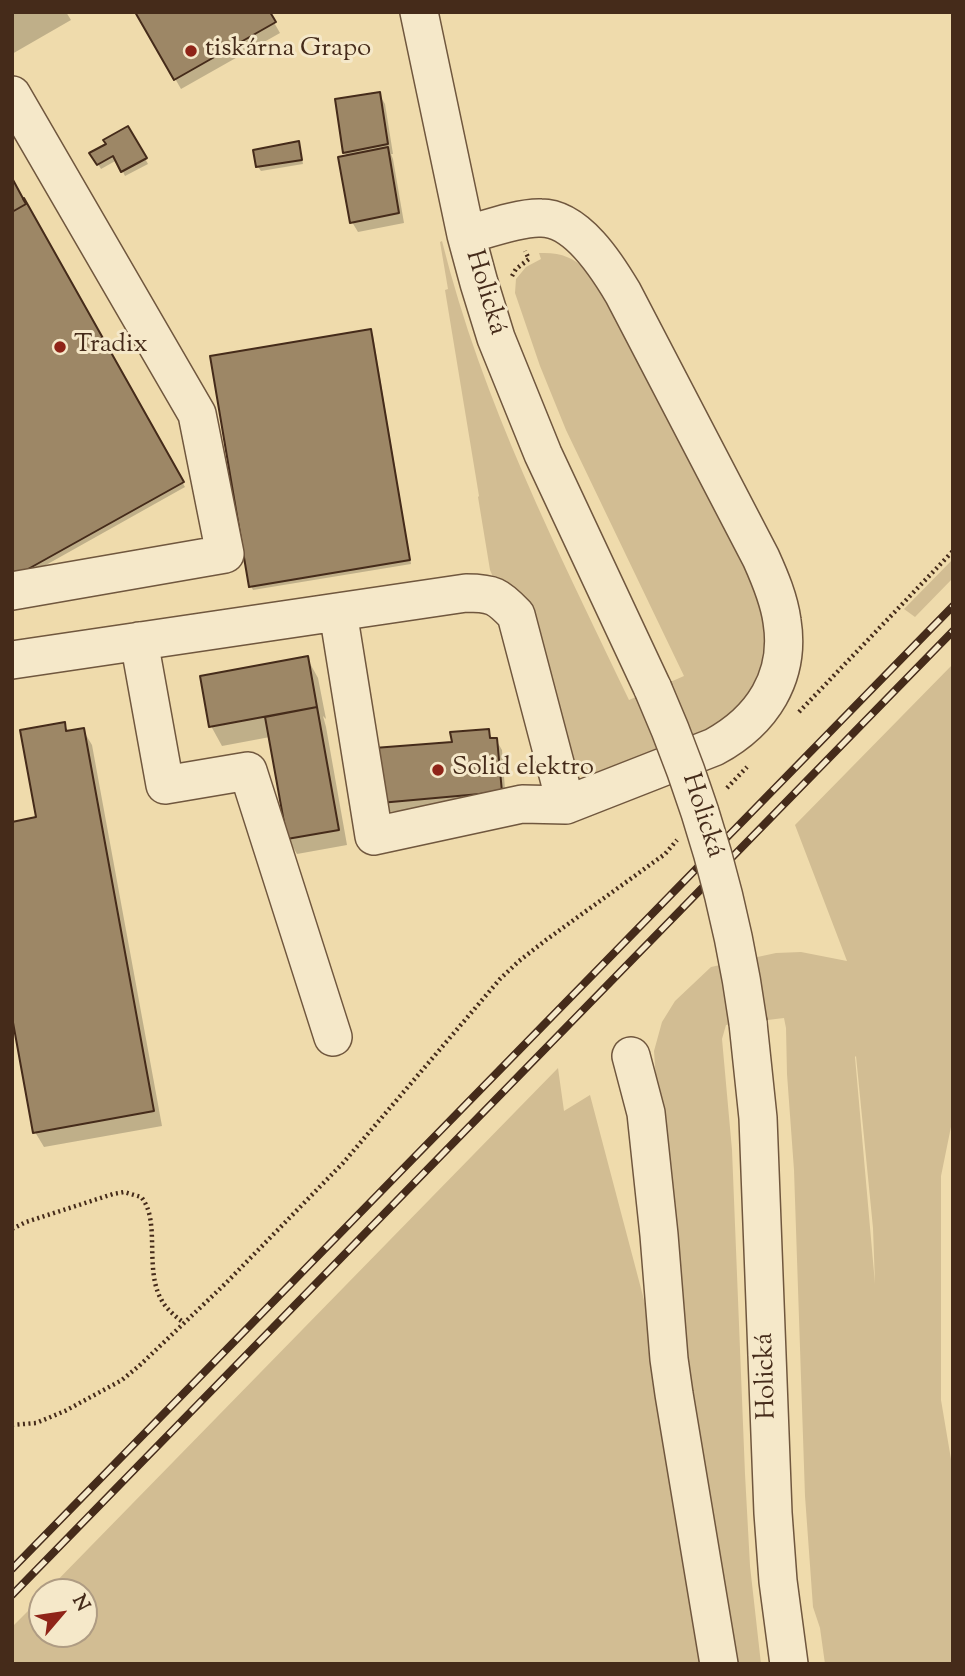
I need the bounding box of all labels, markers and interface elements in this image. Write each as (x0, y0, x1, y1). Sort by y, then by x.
place label: tiskárna Grapo (205, 35, 371, 67)
marker: tiskárna Grapo (183, 43, 199, 59)
street label: Holická (456, 247, 512, 339)
place label: Tradix (74, 331, 148, 363)
marker: Tradix (52, 339, 68, 355)
place label: Solid elektro (452, 754, 594, 786)
marker: Solid elektro (430, 762, 446, 778)
street label: Holická (673, 770, 729, 862)
street label: Holická (751, 1332, 785, 1420)
north arrow (28, 1578, 98, 1648)
text: N (65, 1590, 96, 1617)

